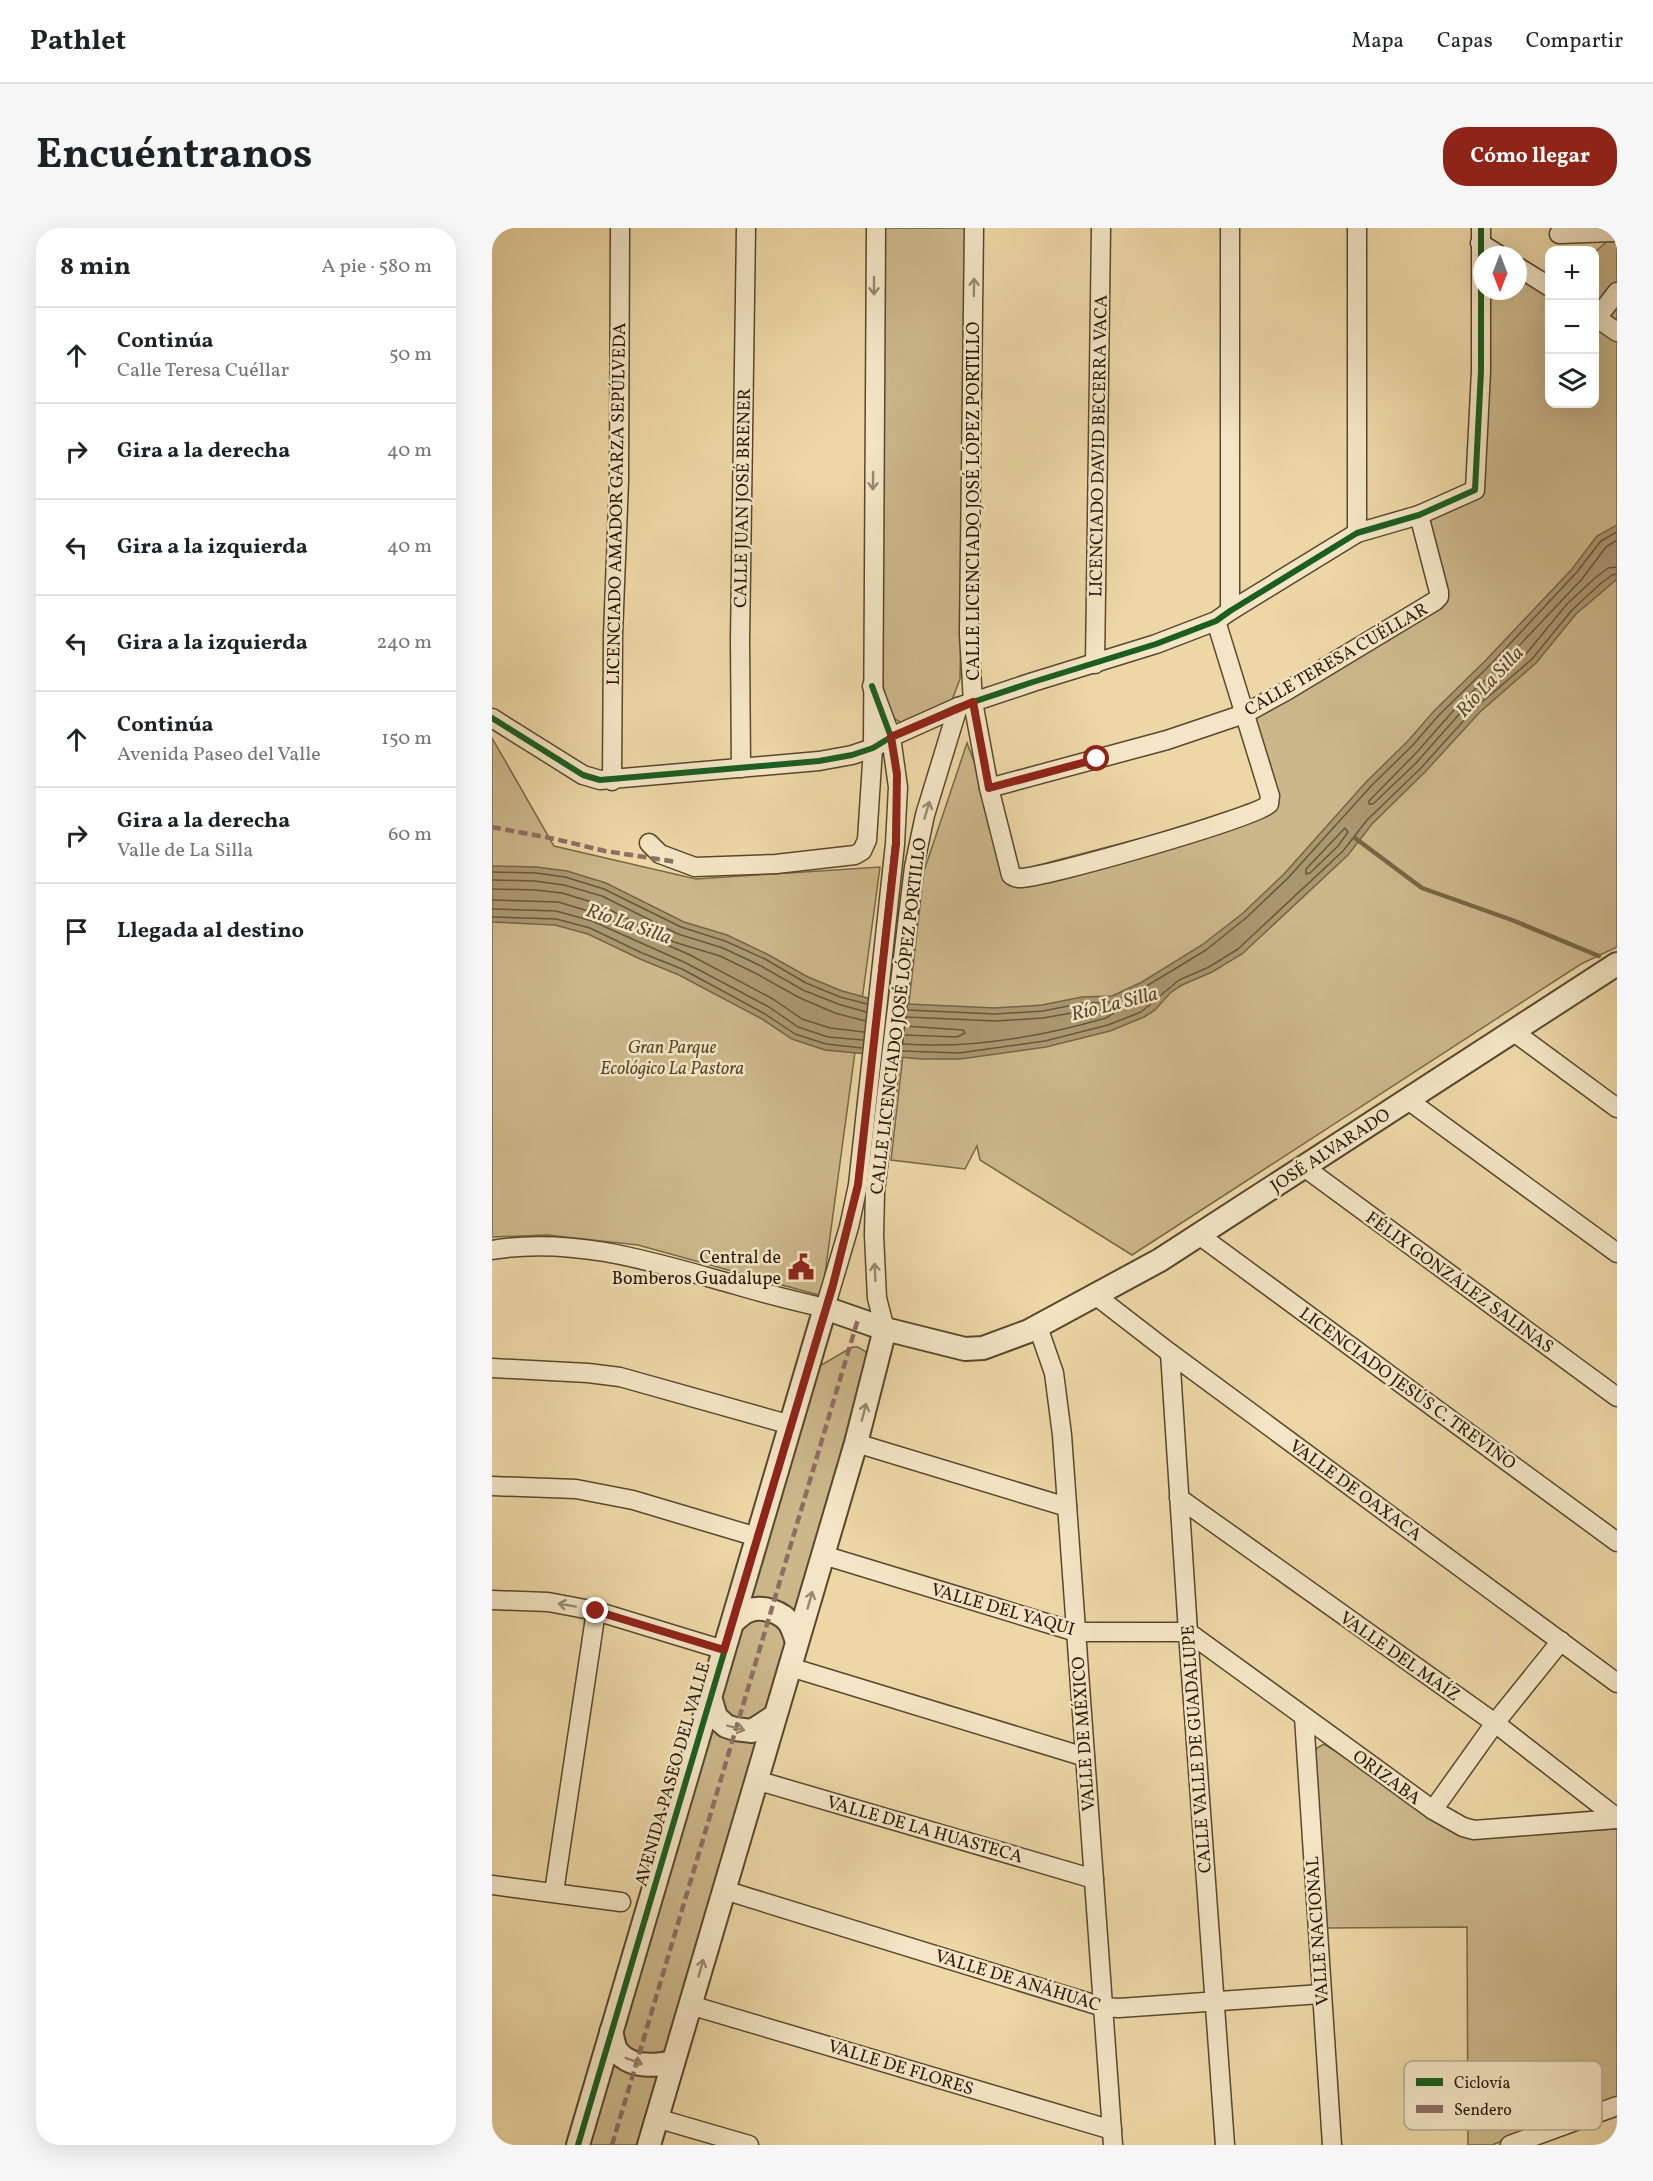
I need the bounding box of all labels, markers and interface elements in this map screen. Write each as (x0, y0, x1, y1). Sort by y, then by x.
text: Pathlet (30, 22, 126, 61)
text: Mapa (1352, 27, 1404, 56)
text: Capas (1437, 27, 1493, 56)
text: Compartir (1526, 27, 1623, 56)
text: Encuéntranos (36, 127, 312, 186)
button: Cómo llegar (1443, 127, 1617, 186)
north arrow (1473, 246, 1527, 300)
map controls (1545, 246, 1599, 408)
button: + (1545, 246, 1599, 300)
text: 8 min (60, 249, 131, 285)
text: A pie · 580 m (322, 253, 432, 281)
one-way arrow (869, 276, 880, 296)
one-way arrow (968, 277, 979, 297)
street label: LICENCIADO DAVID BECERRA VACA (1084, 294, 1115, 597)
button: − (1545, 300, 1599, 354)
street label: CALLE LICENCIADO JOSÉ LÓPEZ PORTILLO (962, 321, 987, 681)
street label: LICENCIADO AMADOR GARZA SEPÚLVEDA (602, 322, 633, 686)
text: Continúa (117, 326, 214, 357)
icon: ahead (60, 339, 93, 372)
text: 50 m (389, 341, 432, 369)
button: layers (1545, 354, 1599, 408)
text: Calle Teresa Cuéllar (117, 357, 289, 385)
street label: CALLE JUAN JOSÉ BRENER (729, 388, 758, 608)
icon: right (60, 435, 93, 468)
text: Gira a la derecha (117, 436, 290, 467)
text: 40 m (387, 437, 432, 465)
one-way arrow (867, 471, 879, 491)
icon: left (60, 531, 93, 564)
text: Gira a la izquierda (117, 532, 308, 563)
text: 40 m (387, 533, 432, 561)
street label: CALLE TERESA CUÉLLAR (1240, 597, 1433, 723)
icon: left (60, 627, 93, 660)
text: Gira a la izquierda (117, 628, 308, 659)
text: 240 m (377, 629, 432, 657)
water label: Río La Silla (1450, 640, 1531, 724)
text: Continúa (117, 710, 214, 741)
icon: ahead (60, 723, 93, 756)
text: 150 m (381, 725, 432, 753)
text: Avenida Paseo del Valle (117, 741, 321, 769)
route start (1083, 745, 1109, 771)
one-way arrow (922, 801, 933, 820)
text: Gira a la derecha (117, 806, 290, 837)
icon: right (60, 819, 93, 852)
text: 60 m (388, 821, 432, 849)
street label: CALLE LICENCIADO JOSÉ LÓPEZ PORTILLO (865, 836, 934, 1196)
text: Valle de La Silla (117, 837, 253, 865)
water label: Río La Silla (582, 897, 675, 953)
icon: arrive (60, 915, 93, 948)
text: Llegada al destino (117, 916, 304, 947)
water label: Río La Silla (1068, 981, 1161, 1029)
park label: Gran Parque Ecológico La Pastora (600, 1036, 744, 1082)
street label: JOSÉ ALVARADO (1266, 1103, 1396, 1199)
street label: FÉLIX GONZÁLEZ SALINAS (1360, 1206, 1558, 1360)
place label: Central de Bomberos Guadalupe (612, 1246, 781, 1292)
public building icon: Central de Bomberos Guadalupe (786, 1252, 816, 1282)
one-way arrow (869, 1262, 880, 1282)
street label: LICENCIADO JESÚS C. TREVIÑO (1294, 1302, 1521, 1476)
one-way arrow (858, 1403, 870, 1422)
street label: VALLE DE OAXACA (1284, 1434, 1427, 1548)
street label: VALLE DEL YAQUI (928, 1578, 1077, 1643)
one-way arrow (805, 1591, 816, 1610)
route end (582, 1597, 608, 1623)
one-way arrow (558, 1600, 577, 1611)
street label: VALLE DEL MAÍZ (1334, 1606, 1464, 1708)
street label: CALLE VALLE DE GUADALUPE (1176, 1624, 1219, 1874)
street label: VALLE DE MÉXICO (1067, 1656, 1102, 1812)
street label: AVENIDA PASEO DEL VALLE (629, 1659, 718, 1890)
one-way arrow (726, 1723, 745, 1735)
street label: ORIZABA (1347, 1745, 1426, 1812)
street label: VALLE DE LA HUASTECA (824, 1790, 1026, 1871)
street label: VALLE NACIONAL (1301, 1855, 1336, 2006)
street label: VALLE DE ANÁHUAC (932, 1944, 1104, 2019)
one-way arrow (696, 1959, 707, 1978)
street label: VALLE DE FLORES (825, 2034, 976, 2102)
one-way arrow (625, 2056, 643, 2067)
legend (1404, 2061, 1602, 2130)
text: Ciclovía (1454, 2073, 1510, 2095)
text: Sendero (1454, 2100, 1512, 2122)

